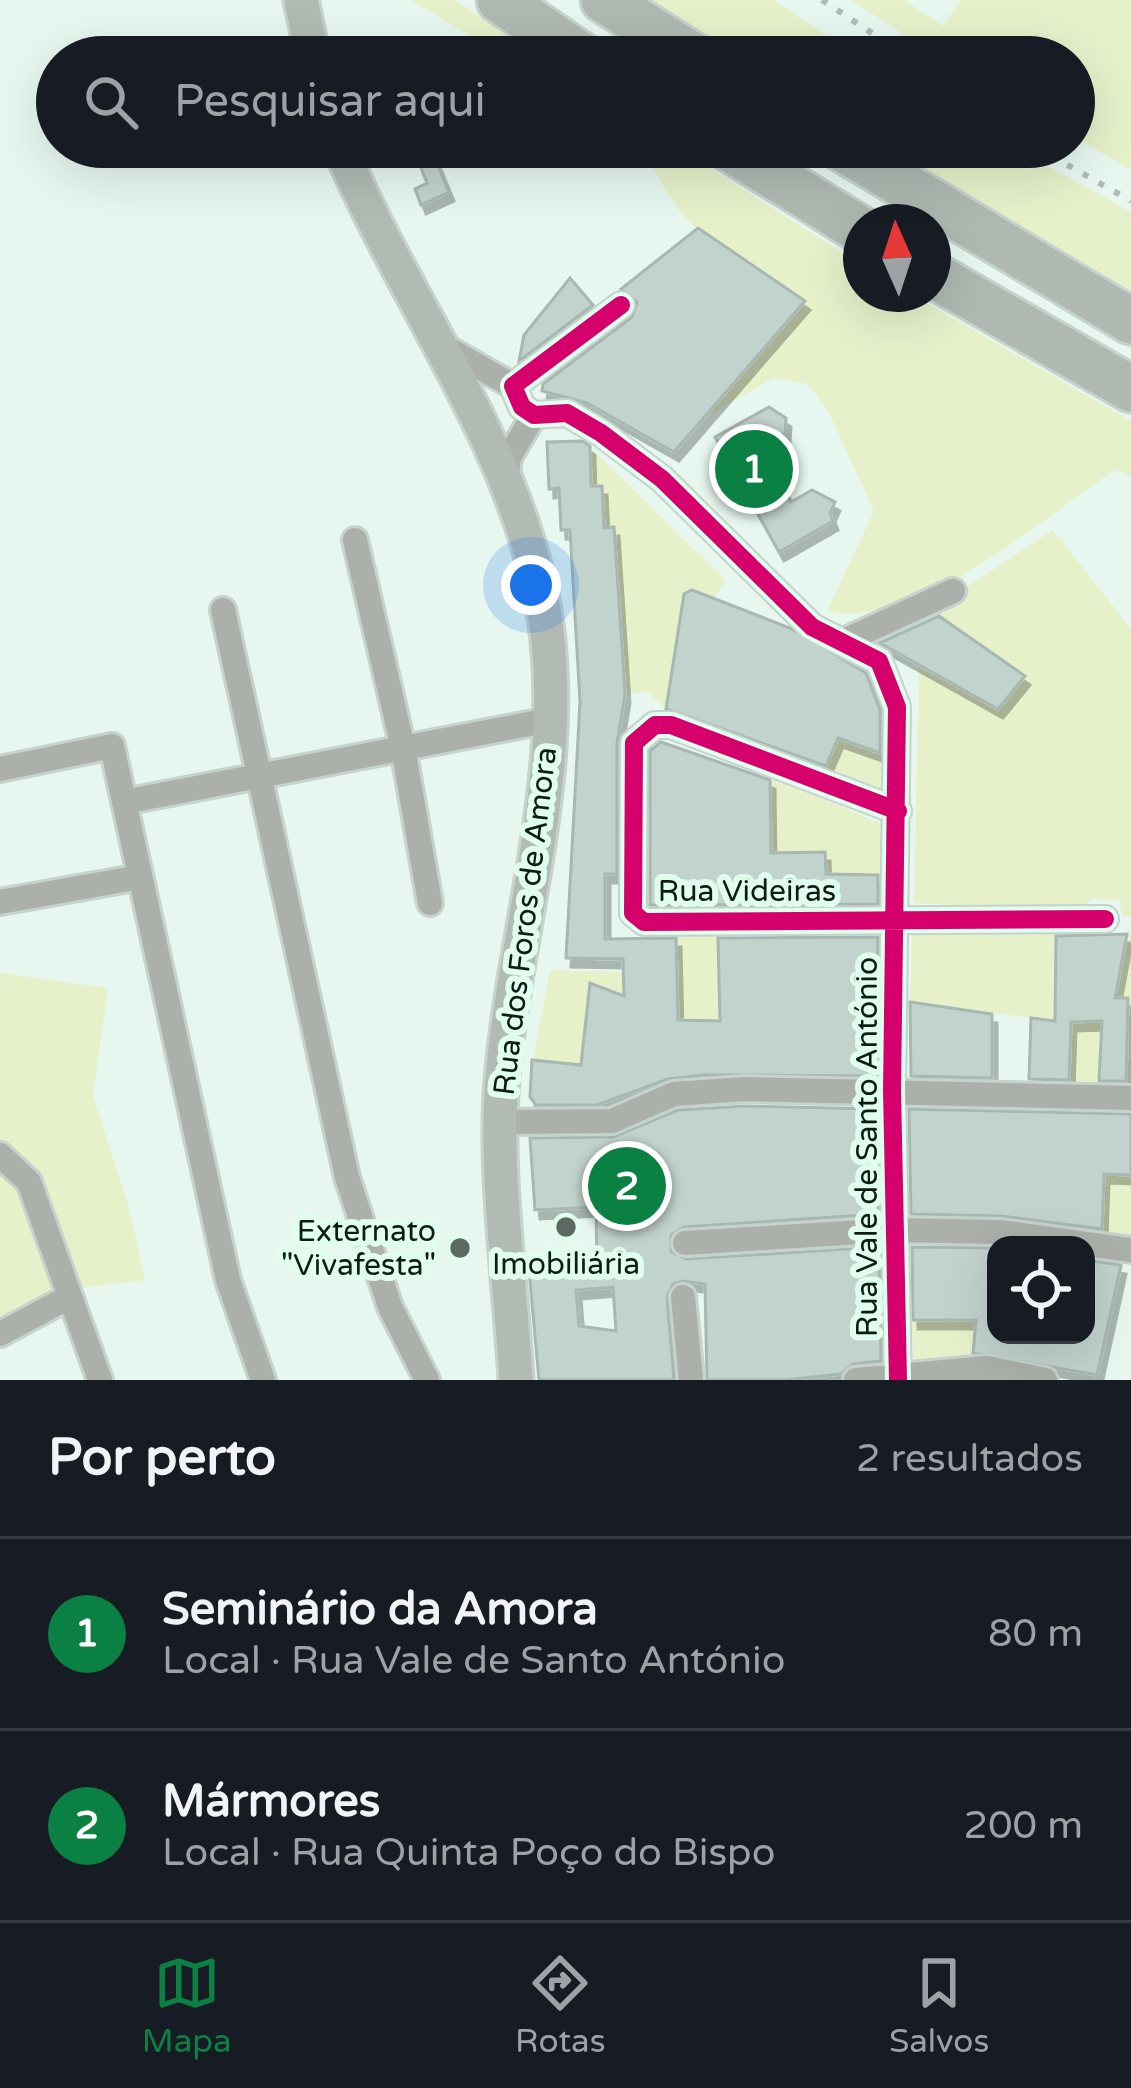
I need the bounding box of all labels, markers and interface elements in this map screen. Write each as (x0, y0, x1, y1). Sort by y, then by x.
search box (36, 36, 1095, 168)
icon: search (78, 69, 144, 135)
text: Pesquisar aqui (174, 75, 486, 129)
north arrow (843, 204, 951, 312)
pin: 1 (715, 424, 793, 514)
your location (501, 555, 561, 615)
street label: Rua dos Foros de Amora (486, 745, 565, 1097)
street label: Rua Videiras (658, 873, 836, 910)
street label: Rua Vale de Santo António (849, 957, 886, 1337)
pin: 2 (588, 1141, 666, 1231)
place label: Externato "Vivafesta" (281, 1213, 436, 1284)
marker: Imobiliária (553, 1214, 579, 1240)
marker: Externato "Vivafesta" (447, 1235, 473, 1261)
map controls (987, 1236, 1095, 1344)
button: locate (987, 1236, 1095, 1344)
place label: Imobiliária (492, 1246, 640, 1283)
text: Por perto (48, 1427, 276, 1489)
text: 2 resultados (856, 1435, 1083, 1482)
text: Seminário da Amora (162, 1583, 598, 1637)
text: 1 (75, 1610, 99, 1657)
text: 80 m (988, 1610, 1083, 1657)
text: Local · Rua Vale de Santo António (162, 1637, 786, 1684)
text: Mármores (162, 1775, 380, 1829)
text: 2 (75, 1802, 99, 1849)
text: 200 m (964, 1802, 1083, 1849)
text: Local · Rua Quinta Poço do Bispo (162, 1829, 775, 1876)
tab: Mapa (142, 1950, 232, 2061)
tab: Rotas (515, 1950, 605, 2061)
tab: Salvos (889, 1950, 989, 2061)

